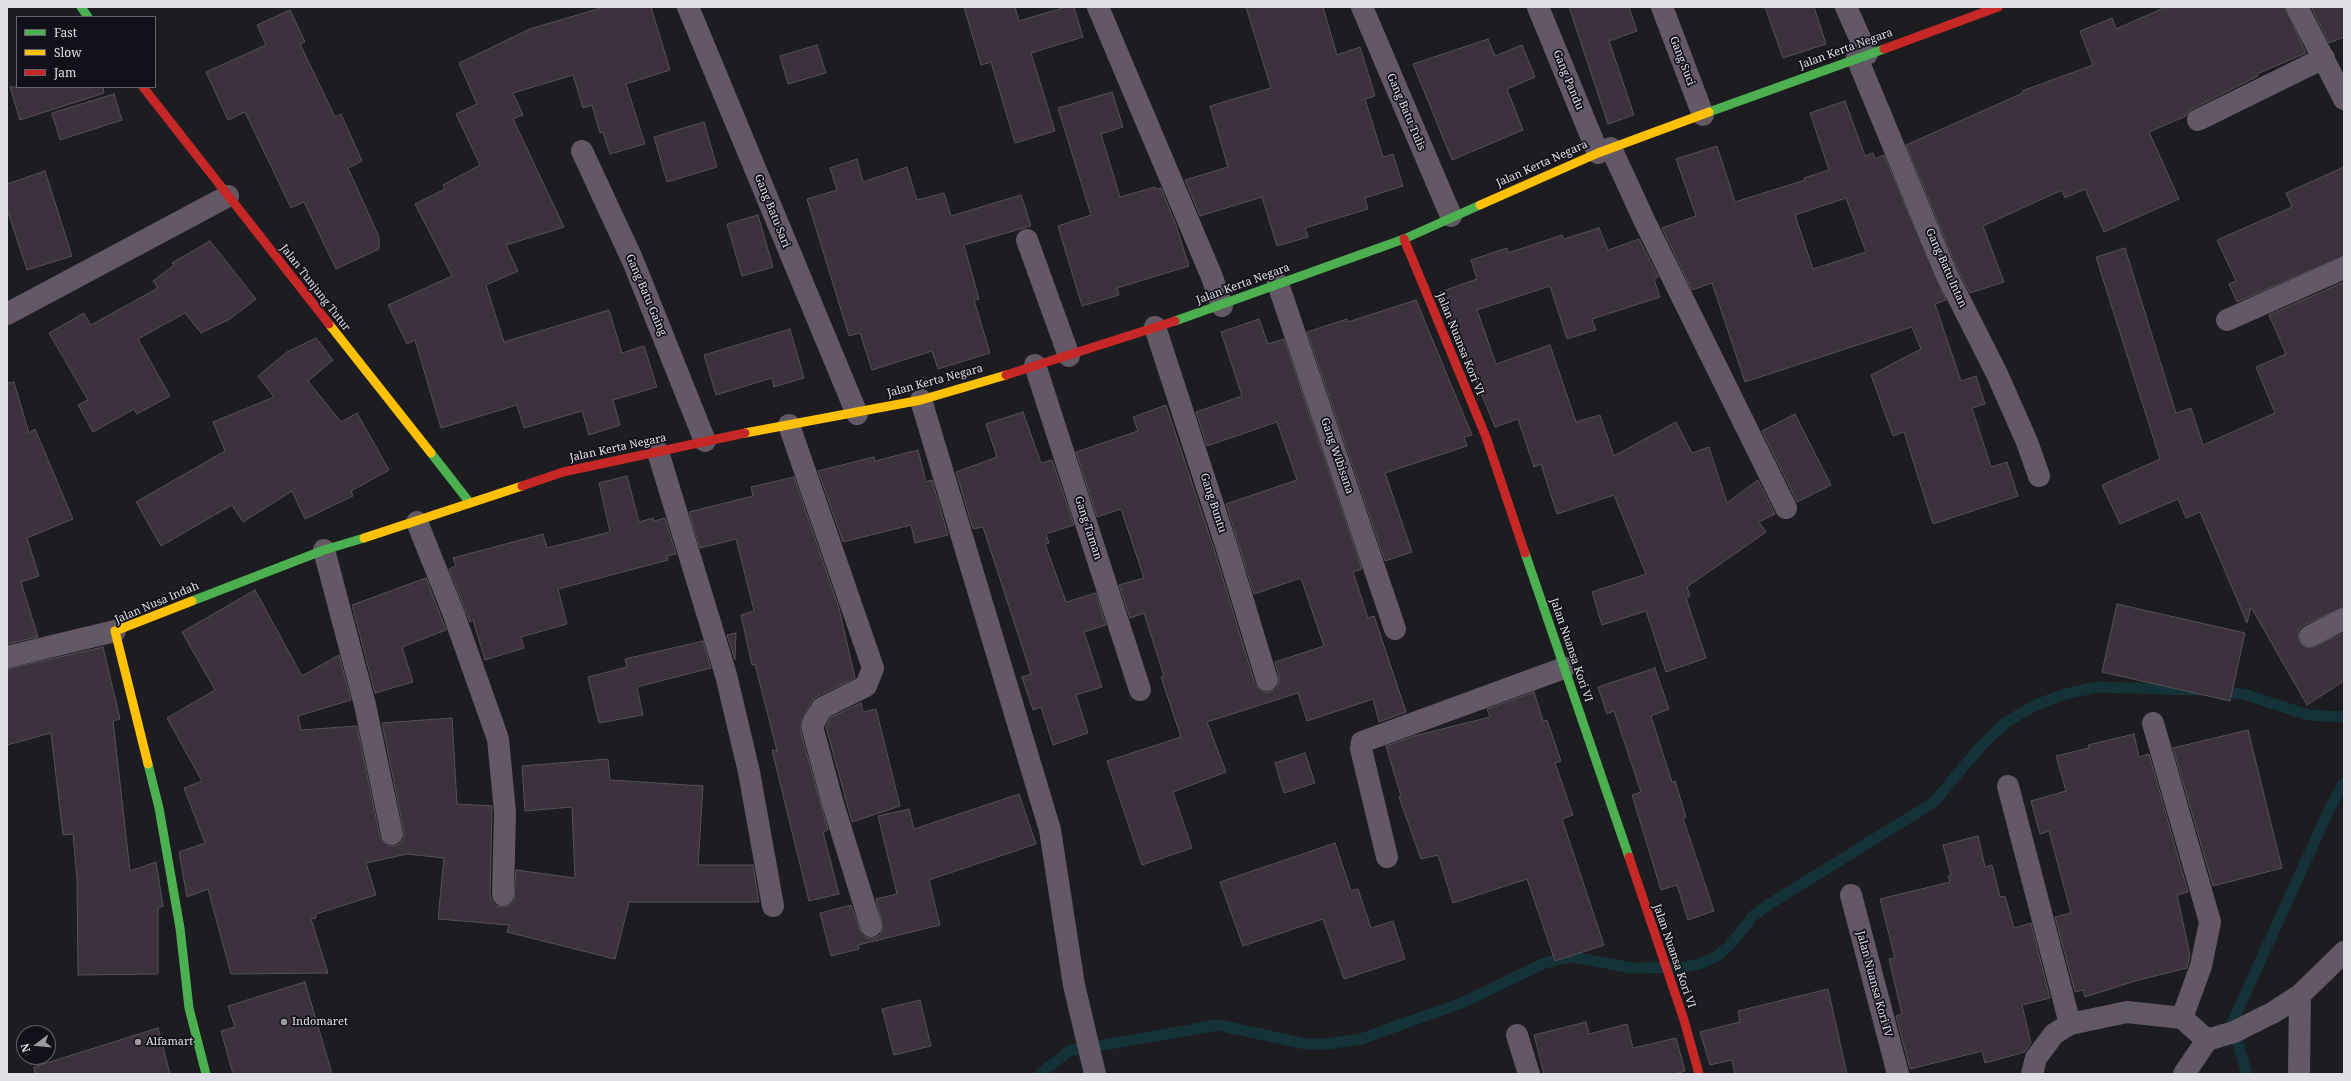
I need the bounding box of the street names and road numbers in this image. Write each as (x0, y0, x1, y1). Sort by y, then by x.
street label: Jalan Kerta Negara (1797, 26, 1895, 72)
street label: Gang Suci (1667, 34, 1697, 88)
street label: Gang Pandu (1550, 48, 1586, 112)
street label: Gang Batu Tulis (1384, 71, 1428, 153)
street label: Jalan Kerta Negara (1494, 138, 1590, 190)
street label: Gang Batu Sari (751, 172, 793, 250)
street label: Gang Batu Intan (1923, 226, 1969, 310)
street label: Jalan Tunjung Tutur (277, 242, 353, 334)
street label: Gang Batu Gaing (623, 252, 669, 338)
street label: Jalan Kerta Negara (1194, 261, 1292, 307)
street label: Jalan Nuansa Kori VI (1433, 291, 1487, 397)
street label: Jalan Kerta Negara (886, 362, 984, 400)
street label: Gang Wibisana (1318, 416, 1356, 496)
street label: Jalan Kerta Negara (568, 431, 668, 465)
street label: Gang Buntu (1197, 471, 1229, 535)
street label: Gang Taman (1071, 494, 1105, 562)
street label: Jalan Nusa Indah (113, 579, 201, 627)
street label: Jalan Nuansa Kori VI (1547, 596, 1595, 704)
street label: Jalan Nuansa Kori VI (1650, 902, 1698, 1010)
street label: Jalan Nuansa Kori IV (1853, 930, 1895, 1038)

